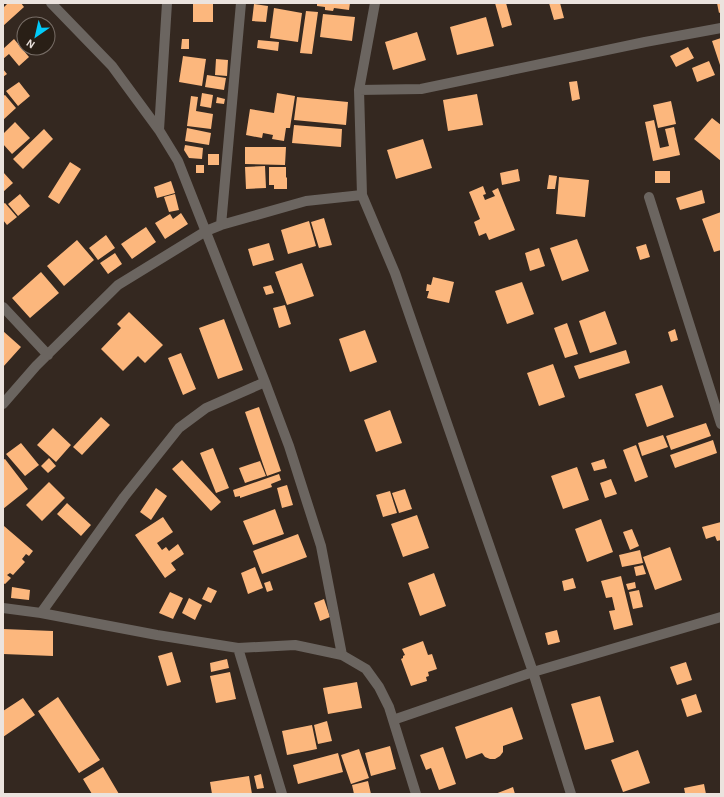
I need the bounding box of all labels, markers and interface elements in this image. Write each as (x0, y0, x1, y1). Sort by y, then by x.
north arrow (16, 16, 56, 56)
text: N (24, 37, 37, 51)

